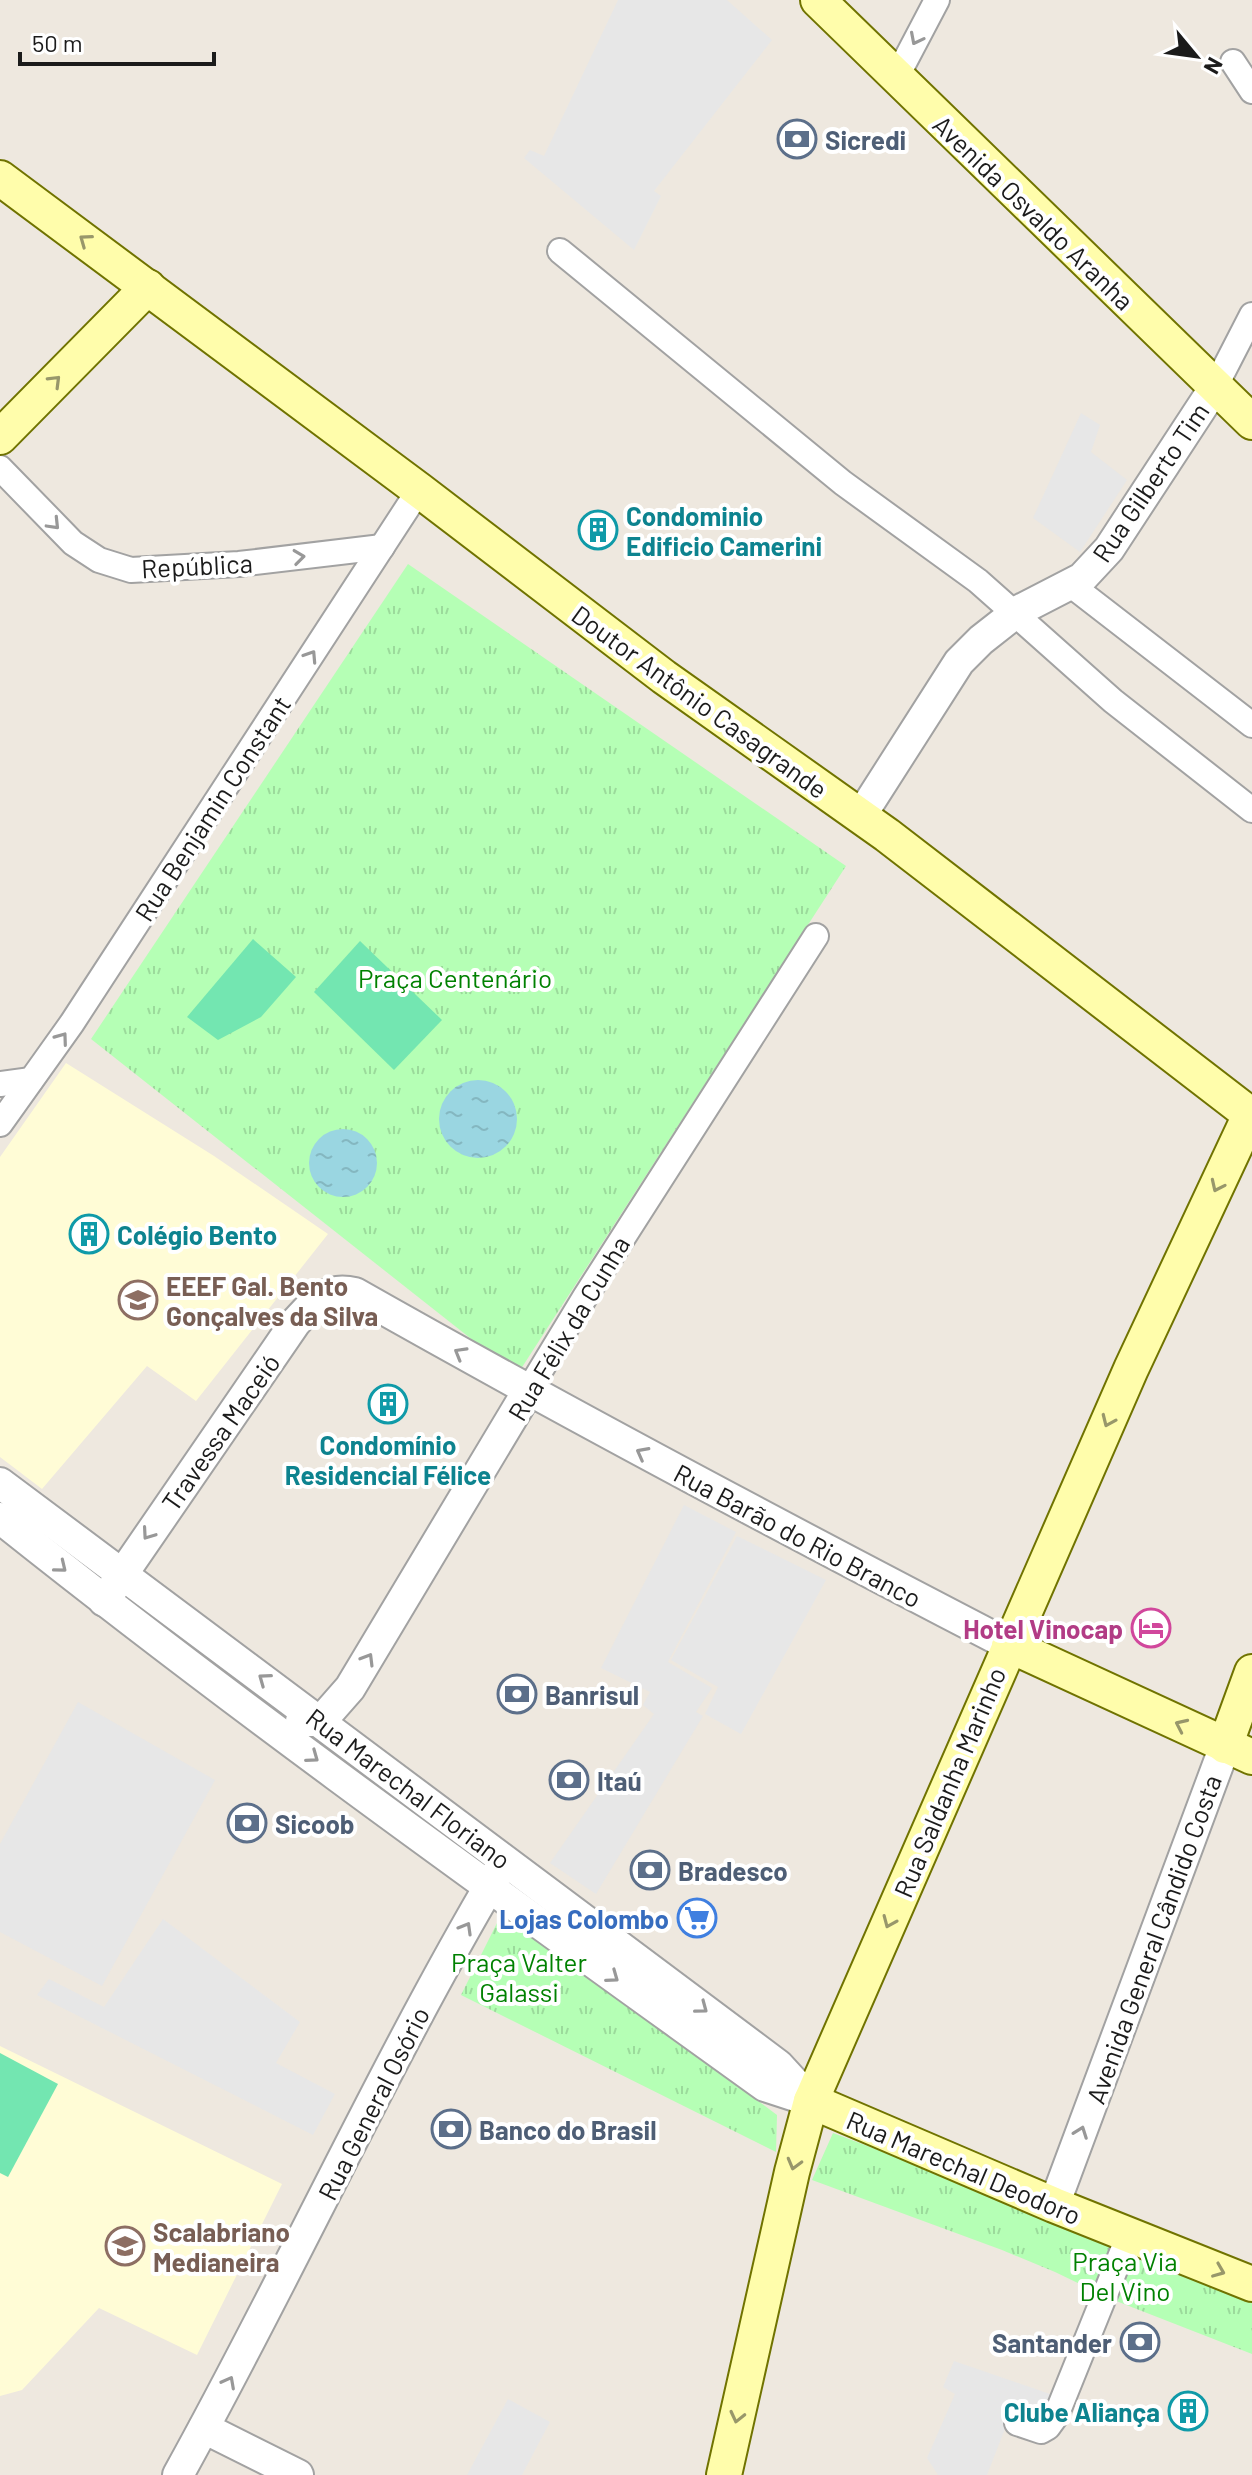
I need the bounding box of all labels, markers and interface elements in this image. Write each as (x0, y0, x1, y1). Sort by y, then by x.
scale bar (20, 16, 214, 66)
north arrow (1156, 16, 1236, 96)
text: 50 m (32, 28, 83, 57)
one-way arrow (911, 31, 926, 46)
text: N (1199, 53, 1229, 79)
street label: Avenida Osvaldo Aranha (927, 108, 1141, 316)
bank icon: Sicredi (776, 118, 818, 160)
place label: Sicredi (825, 124, 906, 155)
one-way arrow (79, 236, 94, 250)
one-way arrow (46, 376, 60, 390)
street label: Rua Gilberto Tim (1085, 396, 1215, 568)
place label: Condominio Edificio Camerini (626, 500, 822, 561)
building icon: Condominio Edificio Camerini (577, 509, 619, 551)
one-way arrow (45, 515, 60, 529)
street label: República (140, 547, 254, 583)
one-way arrow (293, 548, 306, 565)
street label: Doutor Antônio Casagrande (566, 598, 834, 804)
one-way arrow (301, 650, 316, 665)
street label: Rua Benjamin Constant (128, 690, 296, 926)
park label: Praça Centenário (358, 962, 552, 993)
one-way arrow (52, 1032, 66, 1047)
one-way arrow (1211, 1177, 1227, 1192)
building icon: Colégio Bento (68, 1213, 110, 1255)
place label: Colégio Bento (117, 1219, 277, 1250)
street label: Rua Félix da Cunha (501, 1230, 635, 1426)
place label: EEEF Gal. Bento Gonçalves da Silva (166, 1270, 378, 1331)
school or university icon: EEEF Gal. Bento Gonçalves da Silva (117, 1279, 159, 1321)
one-way arrow (455, 1347, 469, 1363)
street label: Travessa Maceió (154, 1348, 286, 1516)
building icon: Condomínio Residencial Félice (367, 1383, 409, 1425)
one-way arrow (1101, 1413, 1117, 1428)
place label: Condomínio Residencial Félice (285, 1429, 491, 1490)
one-way arrow (636, 1447, 650, 1462)
street label: Rua Barão do Rio Branco (669, 1457, 927, 1613)
one-way arrow (143, 1526, 158, 1540)
one-way arrow (52, 1557, 67, 1571)
hotel icon: Hotel Vinocap (1130, 1607, 1172, 1649)
place label: Hotel Vinocap (963, 1613, 1123, 1644)
one-way arrow (358, 1653, 373, 1668)
street label: Rua Saldanha Marinho (887, 1662, 1011, 1902)
bank icon: Banrisul (496, 1673, 538, 1715)
one-way arrow (258, 1674, 273, 1688)
place label: Banrisul (545, 1679, 639, 1710)
street label: Rua Marechal Floriano (301, 1701, 517, 1875)
one-way arrow (1174, 1719, 1189, 1735)
one-way arrow (304, 1747, 319, 1762)
bank icon: Itaú (548, 1759, 590, 1801)
place label: Itaú (597, 1765, 642, 1796)
street label: Avenida General Cândido Costa (1079, 1770, 1227, 2108)
bank icon: Sicoob (226, 1802, 268, 1844)
place label: Sicoob (275, 1808, 355, 1839)
bank icon: Bradesco (629, 1849, 671, 1891)
place label: Bradesco (678, 1855, 788, 1886)
supermarket icon: Lojas Colombo (676, 1897, 718, 1939)
place label: Lojas Colombo (499, 1903, 669, 1934)
one-way arrow (882, 1914, 898, 1928)
one-way arrow (456, 1922, 472, 1937)
park label: Praça Valter Galassi (451, 1946, 587, 2007)
one-way arrow (605, 1967, 619, 1982)
one-way arrow (693, 1999, 707, 2013)
street label: Rua General Osório (311, 2001, 435, 2205)
street label: Rua Marechal Deodoro (842, 2104, 1086, 2230)
bank icon: Banco do Brasil (430, 2108, 472, 2150)
place label: Banco do Brasil (479, 2114, 656, 2145)
one-way arrow (1071, 2126, 1088, 2140)
one-way arrow (787, 2156, 804, 2170)
place label: Scalabriano Medianeira (153, 2216, 290, 2277)
school or university icon: Scalabriano Medianeira (104, 2225, 146, 2267)
park label: Praça Via Del Vino (1072, 2245, 1178, 2306)
one-way arrow (1211, 2261, 1225, 2277)
bank icon: Santander (1119, 2321, 1161, 2363)
place label: Santander (992, 2327, 1112, 2358)
one-way arrow (219, 2375, 234, 2390)
building icon: Clube Aliança (1167, 2390, 1209, 2432)
place label: Clube Aliança (1004, 2396, 1160, 2427)
one-way arrow (729, 2410, 746, 2424)

